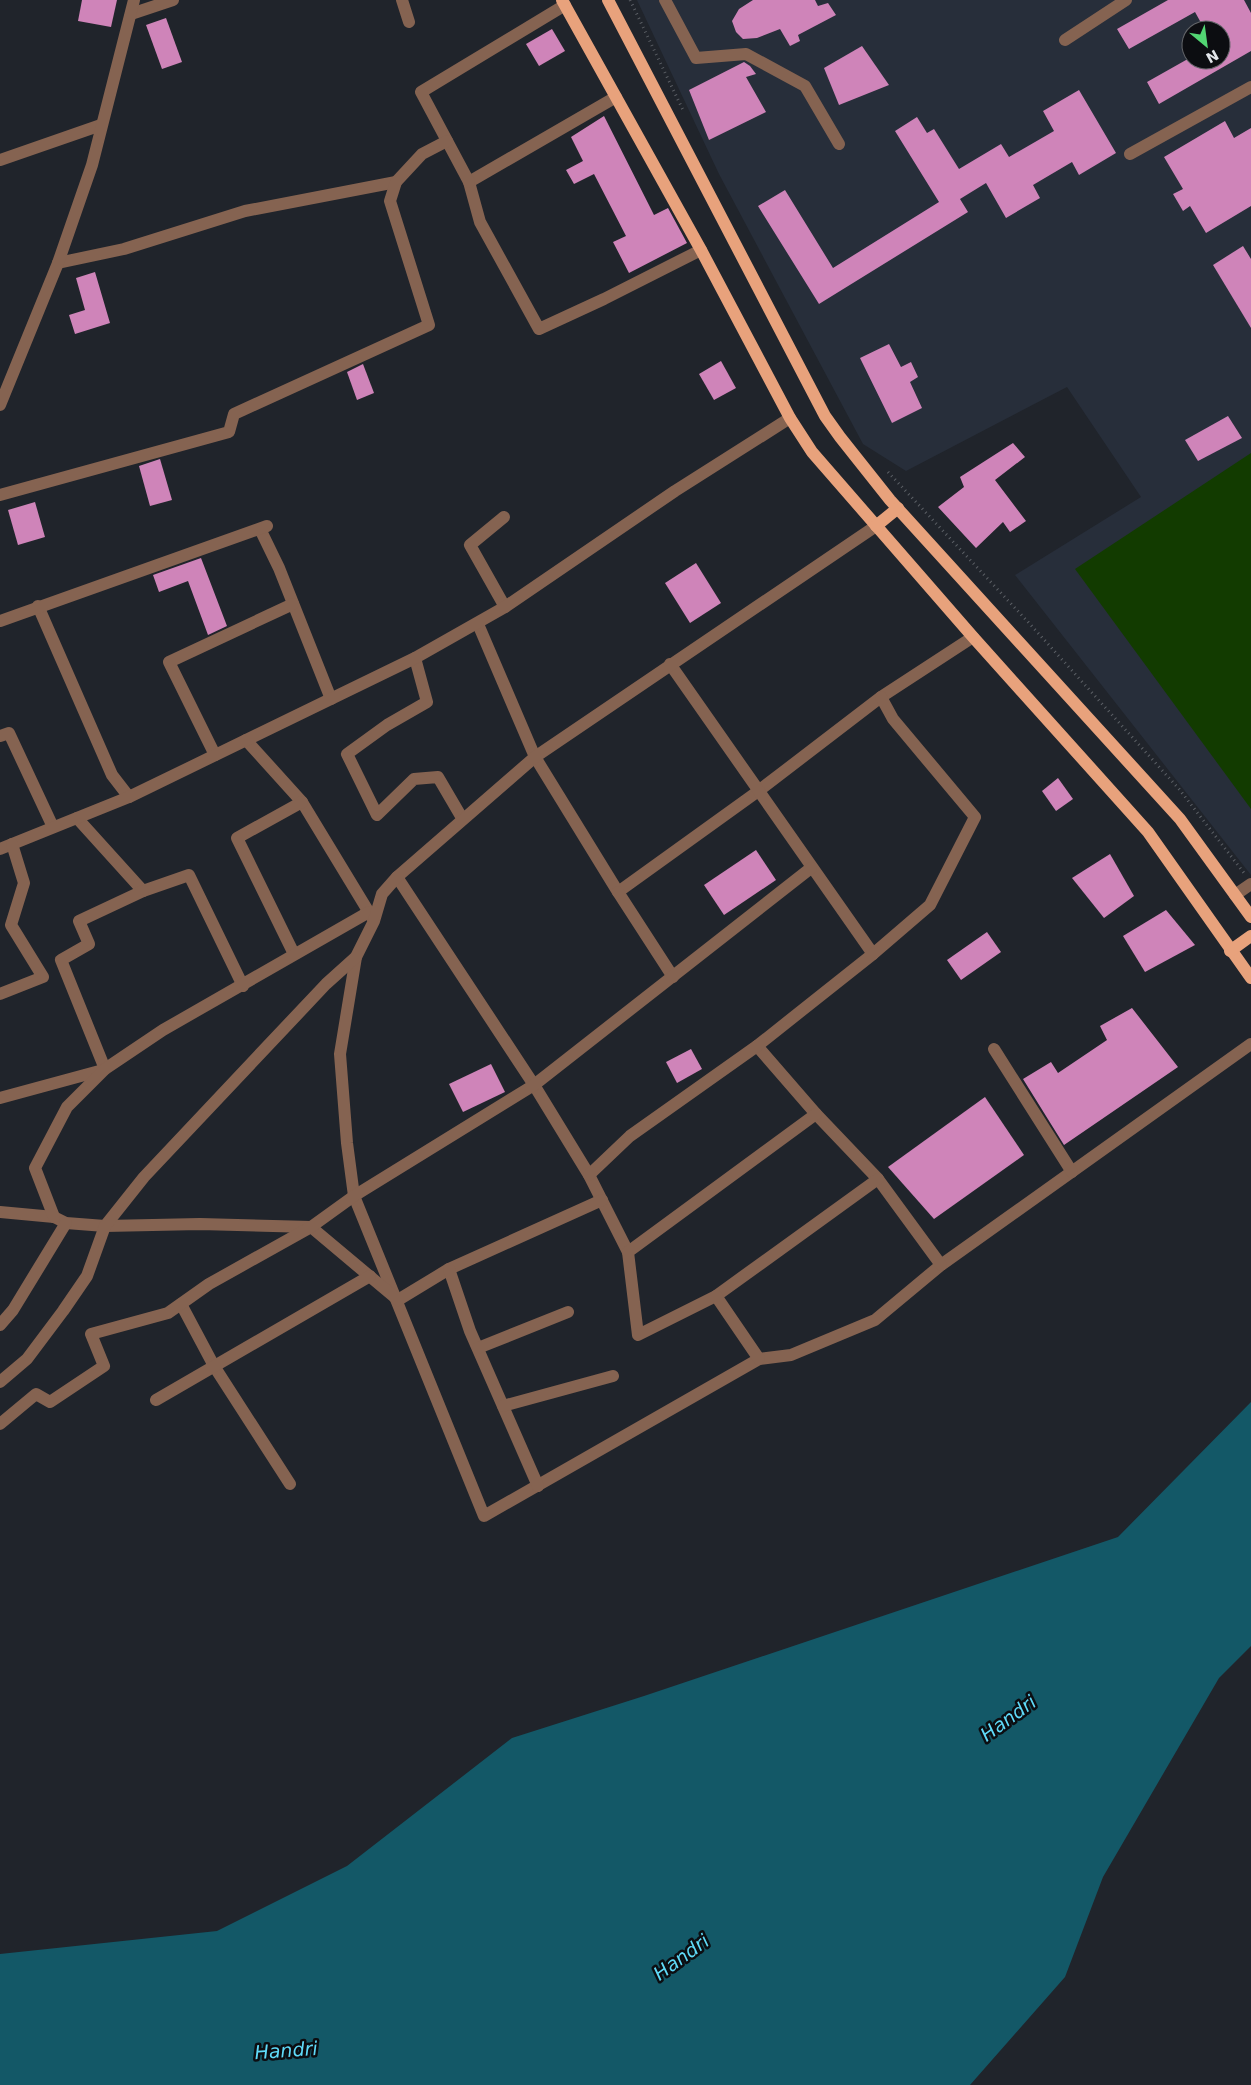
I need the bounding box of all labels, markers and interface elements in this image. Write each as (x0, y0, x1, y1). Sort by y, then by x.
north arrow (1181, 20, 1231, 70)
text: N (1203, 47, 1221, 66)
water label: Handri (976, 1690, 1041, 1745)
water label: Handri (649, 1929, 714, 1984)
water label: Handri (254, 2037, 319, 2063)

